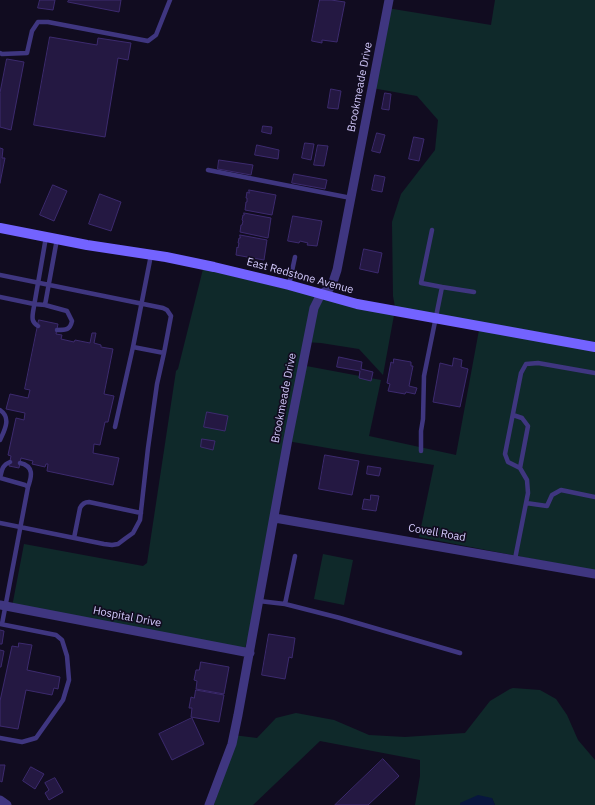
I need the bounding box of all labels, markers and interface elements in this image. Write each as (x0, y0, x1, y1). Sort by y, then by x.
street label: Brookmeade Drive (345, 41, 375, 133)
street label: East Redstone Avenue (245, 255, 355, 297)
street label: Brookmeade Drive (269, 352, 299, 444)
street label: Covell Road (407, 521, 467, 545)
street label: Hospital Drive (92, 604, 162, 630)

